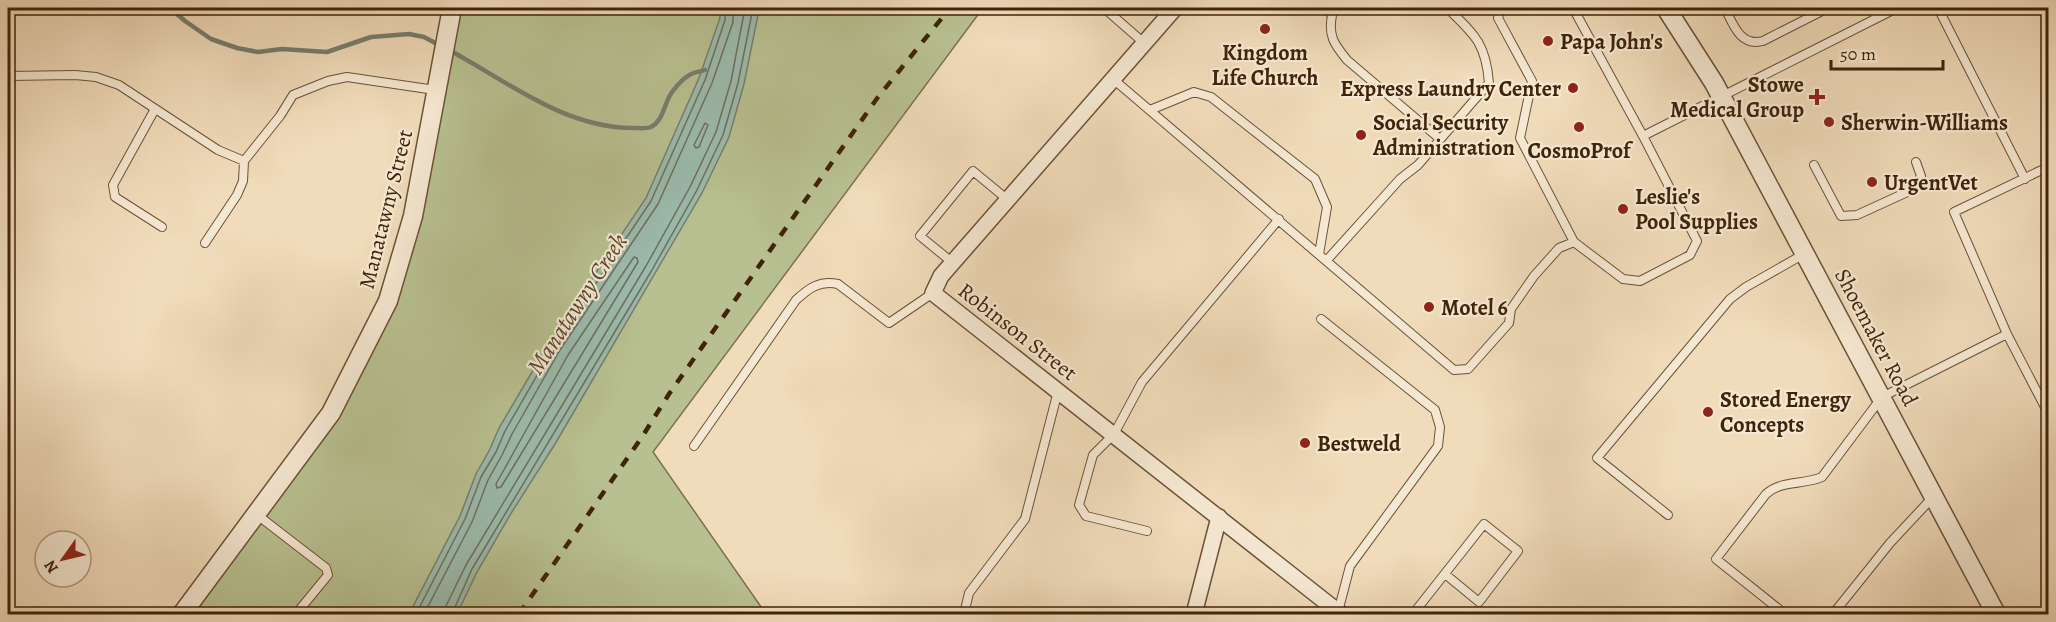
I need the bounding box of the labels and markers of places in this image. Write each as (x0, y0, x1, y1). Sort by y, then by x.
marker: Kingdom Life Church (1258, 22, 1272, 36)
place label: Papa John's (1560, 27, 1663, 57)
marker: Papa John's (1541, 34, 1555, 48)
place label: Kingdom Life Church (1211, 38, 1319, 93)
place label: Stowe Medical Group (1670, 70, 1804, 125)
place label: Express Laundry Center (1340, 74, 1561, 104)
marker: Express Laundry Center (1566, 81, 1580, 95)
marker: Stowe Medical Group (1808, 88, 1826, 106)
place label: Social Security Administration (1372, 108, 1515, 163)
place label: Sherwin-Williams (1841, 108, 2008, 138)
marker: Sherwin-Williams (1822, 115, 1836, 129)
marker: CosmoProf (1572, 120, 1586, 134)
marker: Social Security Administration (1354, 128, 1368, 142)
place label: CosmoProf (1527, 136, 1634, 166)
place label: UrgentVet (1884, 168, 1978, 198)
marker: UrgentVet (1865, 175, 1879, 189)
place label: Leslie's Pool Supplies (1635, 182, 1758, 237)
marker: Leslie's Pool Supplies (1616, 202, 1630, 216)
place label: Motel 6 (1441, 293, 1508, 323)
marker: Motel 6 (1422, 300, 1436, 314)
place label: Stored Energy Concepts (1720, 385, 1852, 440)
marker: Stored Energy Concepts (1701, 405, 1715, 419)
place label: Bestweld (1317, 429, 1401, 459)
marker: Bestweld (1298, 436, 1312, 450)

